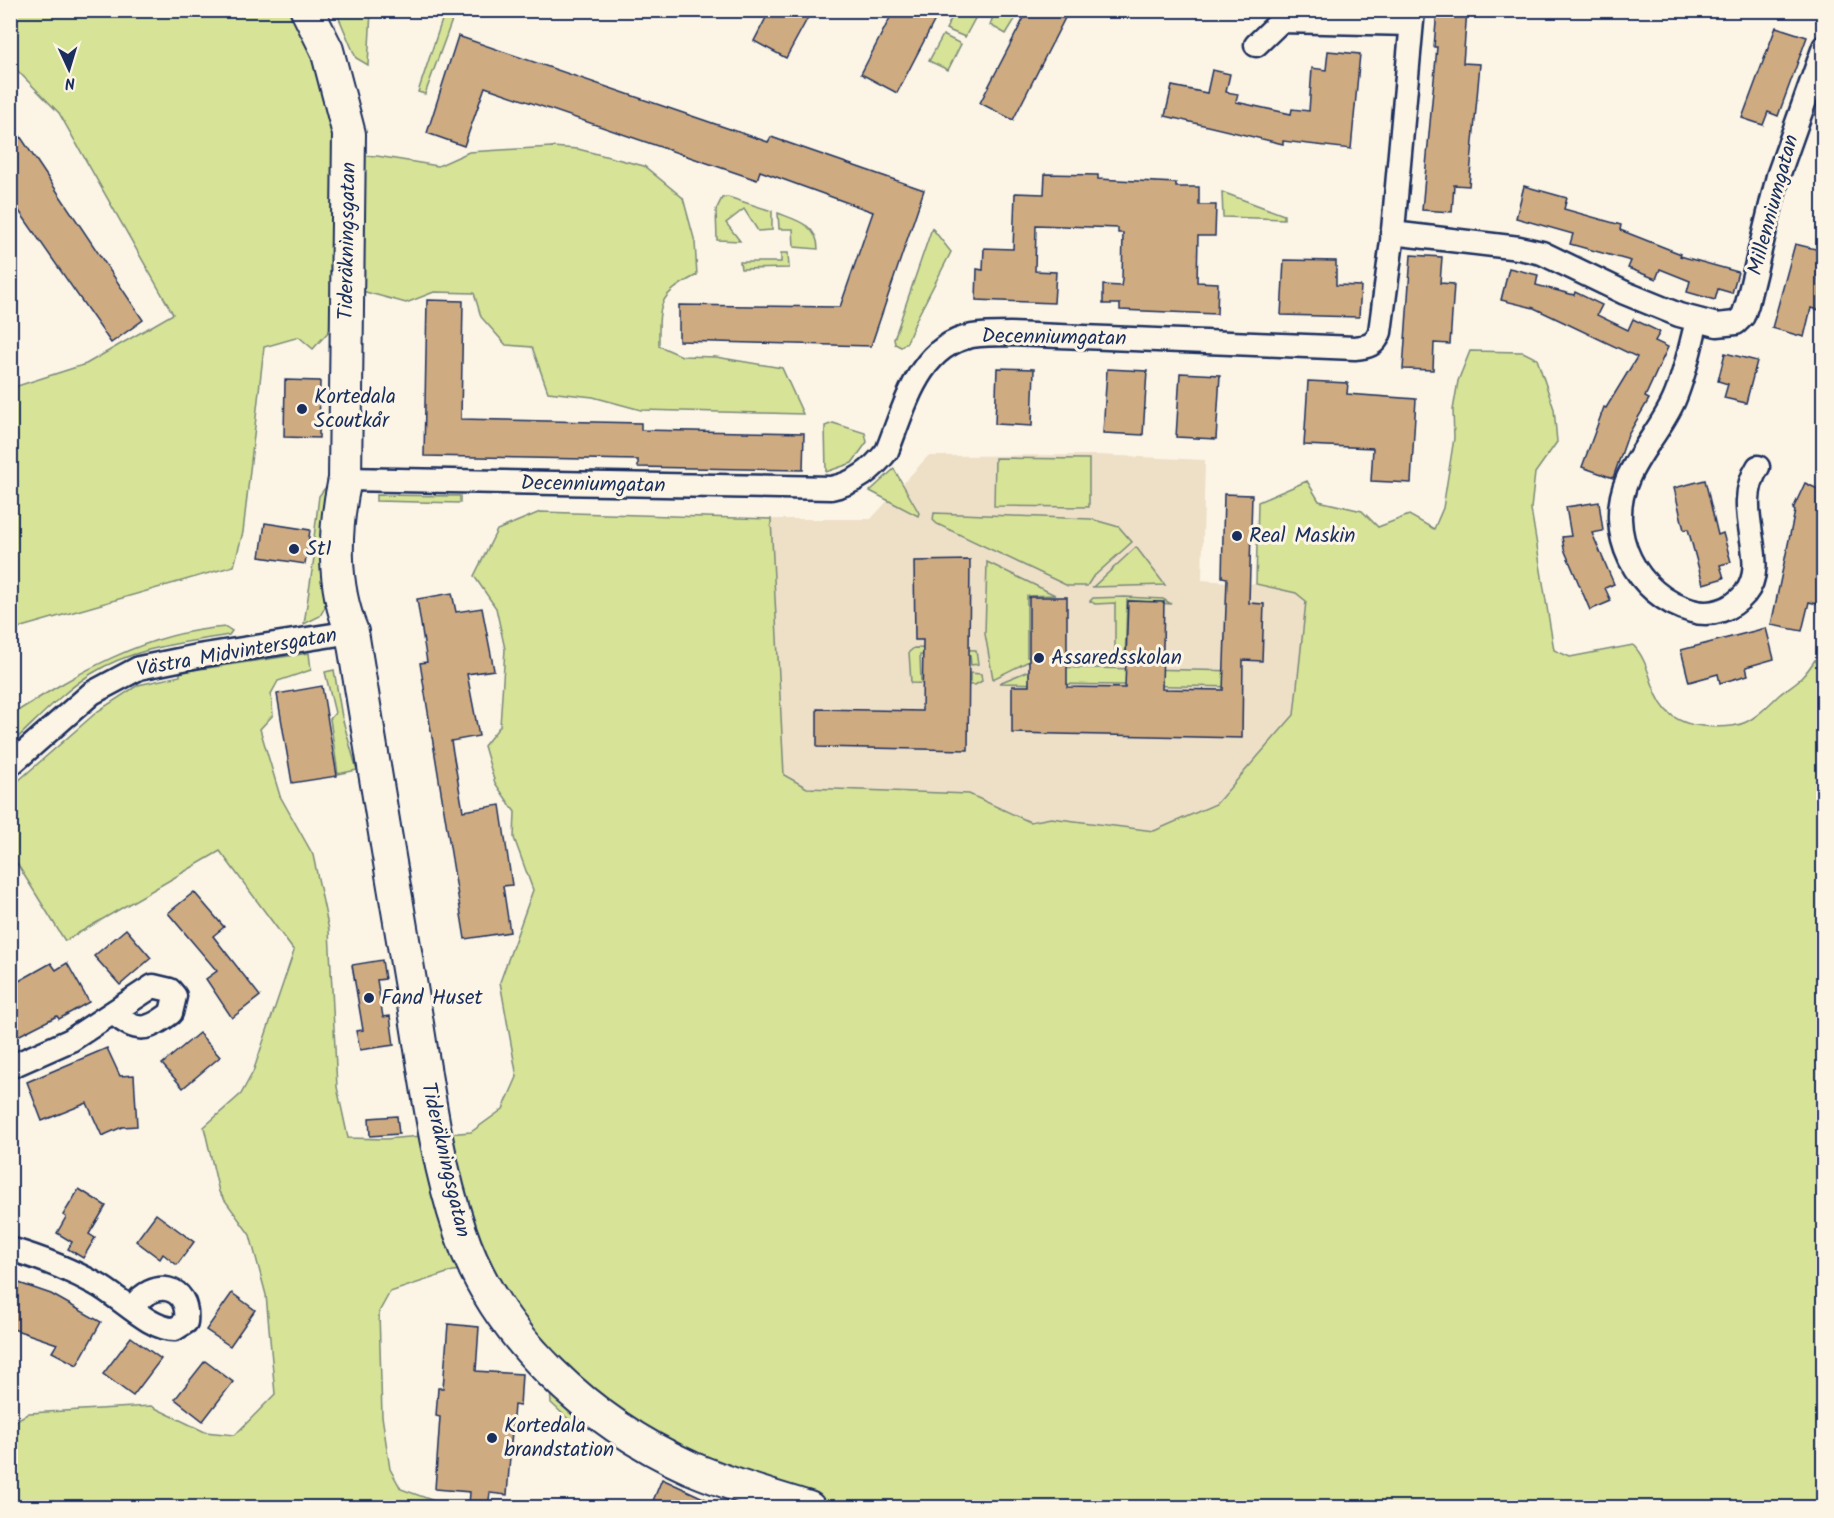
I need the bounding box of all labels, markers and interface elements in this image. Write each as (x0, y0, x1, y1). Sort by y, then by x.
north arrow (39, 39, 99, 99)
text: N (64, 70, 76, 95)
street label: Millenniumgatan (1739, 131, 1809, 279)
street label: Tideräkningsgatan (330, 162, 366, 320)
street label: Decenniumgatan (981, 320, 1127, 356)
place label: Kortedala Scoutkår (314, 381, 396, 438)
marker: Kortedala Scoutkår (295, 402, 309, 416)
street label: Decenniumgatan (520, 467, 666, 503)
place label: Real Maskin (1249, 520, 1356, 553)
marker: Real Maskin (1230, 529, 1244, 543)
place label: St1 (306, 533, 332, 566)
marker: St1 (287, 542, 301, 556)
street label: Västra Midvintersgatan (134, 619, 340, 687)
place label: Assaredsskolan (1051, 642, 1182, 675)
marker: Assaredsskolan (1032, 651, 1046, 665)
place label: Fand Huset (381, 982, 483, 1015)
marker: Fand Huset (362, 991, 376, 1005)
street label: Tideräkningsgatan (411, 1079, 479, 1241)
place label: Kortedala brandstation (504, 1410, 614, 1467)
marker: Kortedala brandstation (485, 1431, 499, 1445)

